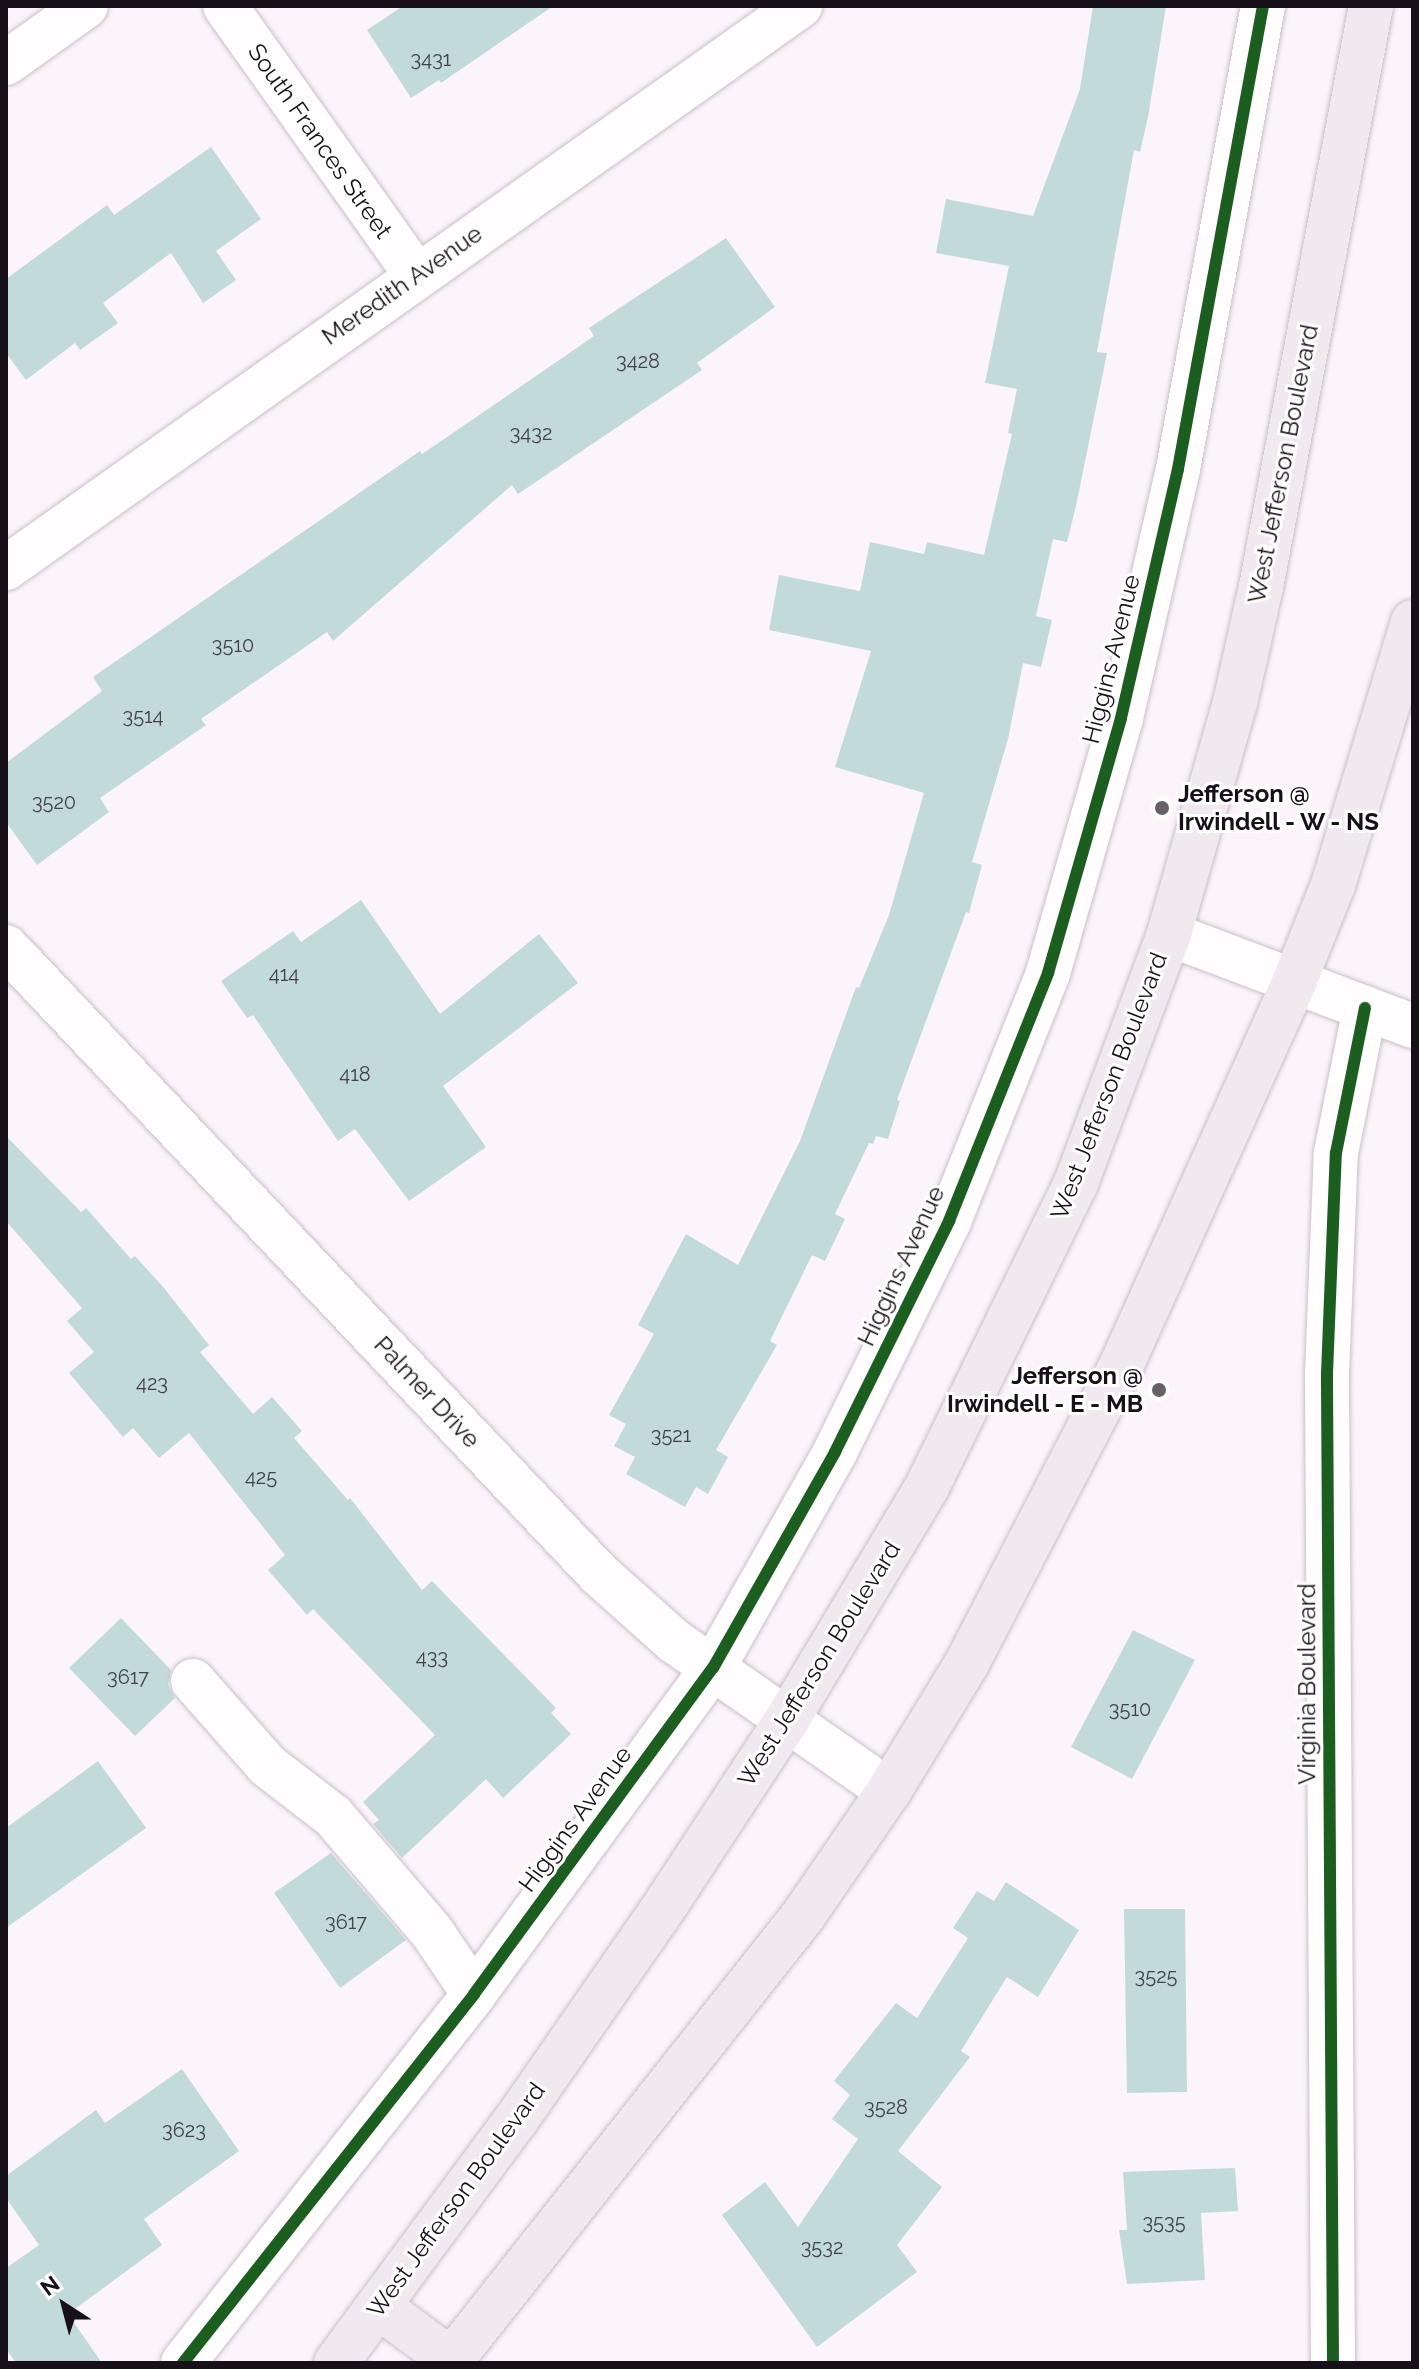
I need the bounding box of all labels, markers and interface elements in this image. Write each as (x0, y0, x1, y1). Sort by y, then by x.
street label: South Frances Street (242, 38, 398, 244)
house number: 3431 (411, 47, 451, 71)
street label: Meredith Avenue (316, 219, 488, 351)
street label: West Jefferson Boulevard (1242, 322, 1324, 606)
house number: 3428 (616, 349, 660, 373)
house number: 3432 (510, 421, 552, 445)
street label: Higgins Avenue (1076, 571, 1146, 747)
house number: 3510 (212, 633, 254, 657)
house number: 3514 (122, 704, 164, 728)
place label: Jefferson @ Irwindell - W - NS (1178, 780, 1381, 836)
house number: 3520 (32, 790, 76, 814)
marker: Jefferson @ Irwindell - W - NS (1153, 799, 1171, 817)
street label: West Jefferson Boulevard (1045, 948, 1173, 1224)
house number: 414 (269, 962, 299, 986)
house number: 418 (339, 1062, 371, 1086)
street label: Higgins Avenue (851, 1181, 951, 1351)
street label: Palmer Drive (368, 1330, 486, 1454)
place label: Jefferson @ Irwindell - E - MB (946, 1362, 1143, 1418)
house number: 423 (136, 1371, 168, 1395)
marker: Jefferson @ Irwindell - E - MB (1150, 1381, 1168, 1399)
house number: 3521 (651, 1423, 691, 1447)
house number: 425 (245, 1465, 277, 1489)
street label: West Jefferson Boulevard (732, 1536, 906, 1792)
street label: Virginia Boulevard (1293, 1583, 1321, 1785)
house number: 433 (416, 1645, 448, 1669)
house number: 3617 (107, 1665, 149, 1689)
house number: 3510 (1109, 1697, 1151, 1721)
street label: Higgins Avenue (512, 1740, 638, 1898)
house number: 3617 (325, 1910, 367, 1934)
house number: 3525 (1135, 1964, 1177, 1988)
street label: West Jefferson Boulevard (361, 2077, 551, 2323)
house number: 3528 (864, 2095, 908, 2119)
house number: 3623 (162, 2118, 206, 2142)
house number: 3535 (1142, 2210, 1186, 2234)
house number: 3532 (801, 2235, 843, 2259)
north arrow (24, 2265, 104, 2345)
text: N (35, 2270, 64, 2301)

